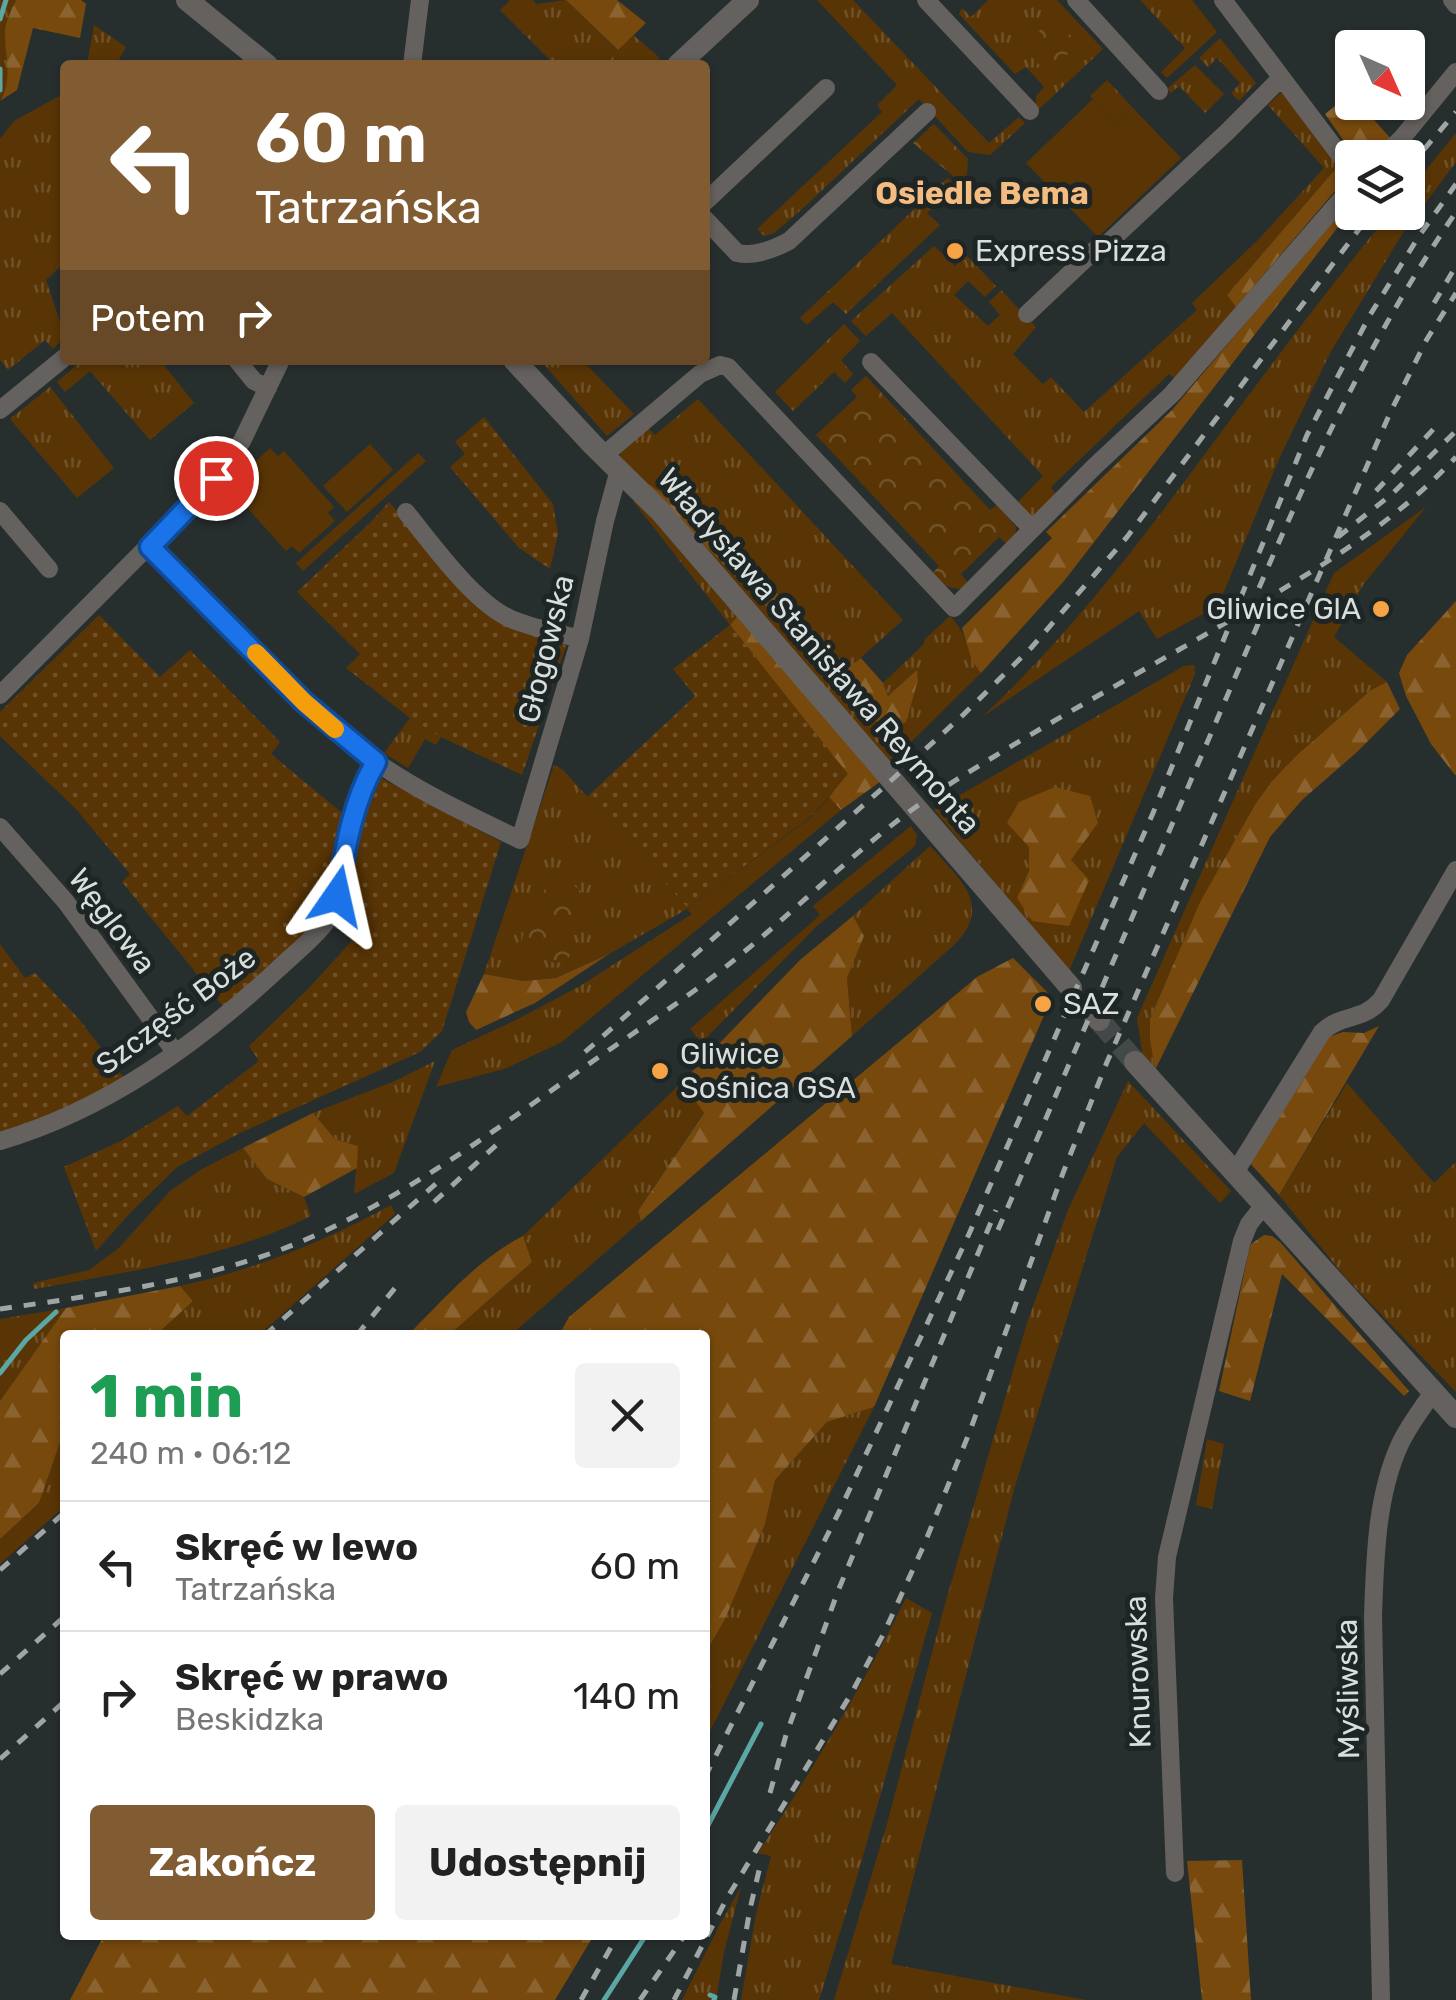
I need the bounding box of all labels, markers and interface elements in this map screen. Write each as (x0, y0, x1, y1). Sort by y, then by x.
north arrow (1335, 30, 1425, 120)
map controls (1335, 30, 1425, 230)
text: 60 m (255, 97, 427, 180)
icon: left (90, 100, 220, 230)
button: layers (1335, 140, 1425, 230)
district label: Osiedle Bema (875, 174, 1089, 212)
text: Tatrzańska (255, 181, 482, 234)
place label: Express Pizza (975, 233, 1167, 269)
marker: Express Pizza (944, 240, 966, 262)
icon: right (226, 290, 281, 345)
text: Potem (90, 295, 206, 341)
pin (174, 436, 259, 521)
icon: arrive (189, 451, 244, 506)
street label: Władysława Stanisława Reymonta (650, 461, 988, 841)
street label: Głogowska (510, 571, 582, 727)
place label: Gliwice GlA (1206, 591, 1361, 627)
marker: Gliwice GlA (1370, 598, 1392, 620)
position arrow (285, 844, 389, 948)
street label: Węglowa (61, 861, 163, 981)
street label: Szczęść Boże (89, 939, 263, 1083)
place label: SAZ (1063, 986, 1119, 1022)
marker: SAZ (1032, 993, 1054, 1015)
place label: Gliwice Sośnica GSA (680, 1036, 856, 1106)
marker: Gliwice Sośnica GSA (649, 1060, 671, 1082)
text: 1 min (90, 1361, 243, 1432)
button: close (575, 1363, 680, 1468)
text: 240 m · 06:12 (90, 1434, 291, 1472)
text: Skręć w lewo (175, 1524, 418, 1570)
icon: left (90, 1539, 145, 1594)
text: 60 m (590, 1543, 680, 1589)
text: Tatrzańska (175, 1570, 336, 1608)
street label: Knurowska (1117, 1595, 1159, 1749)
street label: Myśliwska (1329, 1618, 1367, 1760)
text: Skręć w prawo (175, 1654, 448, 1700)
icon: right (90, 1669, 145, 1724)
text: 140 m (573, 1673, 680, 1719)
text: Beskidzka (175, 1700, 324, 1738)
button: Zakończ (90, 1805, 375, 1920)
button: Udostępnij (395, 1805, 680, 1920)

